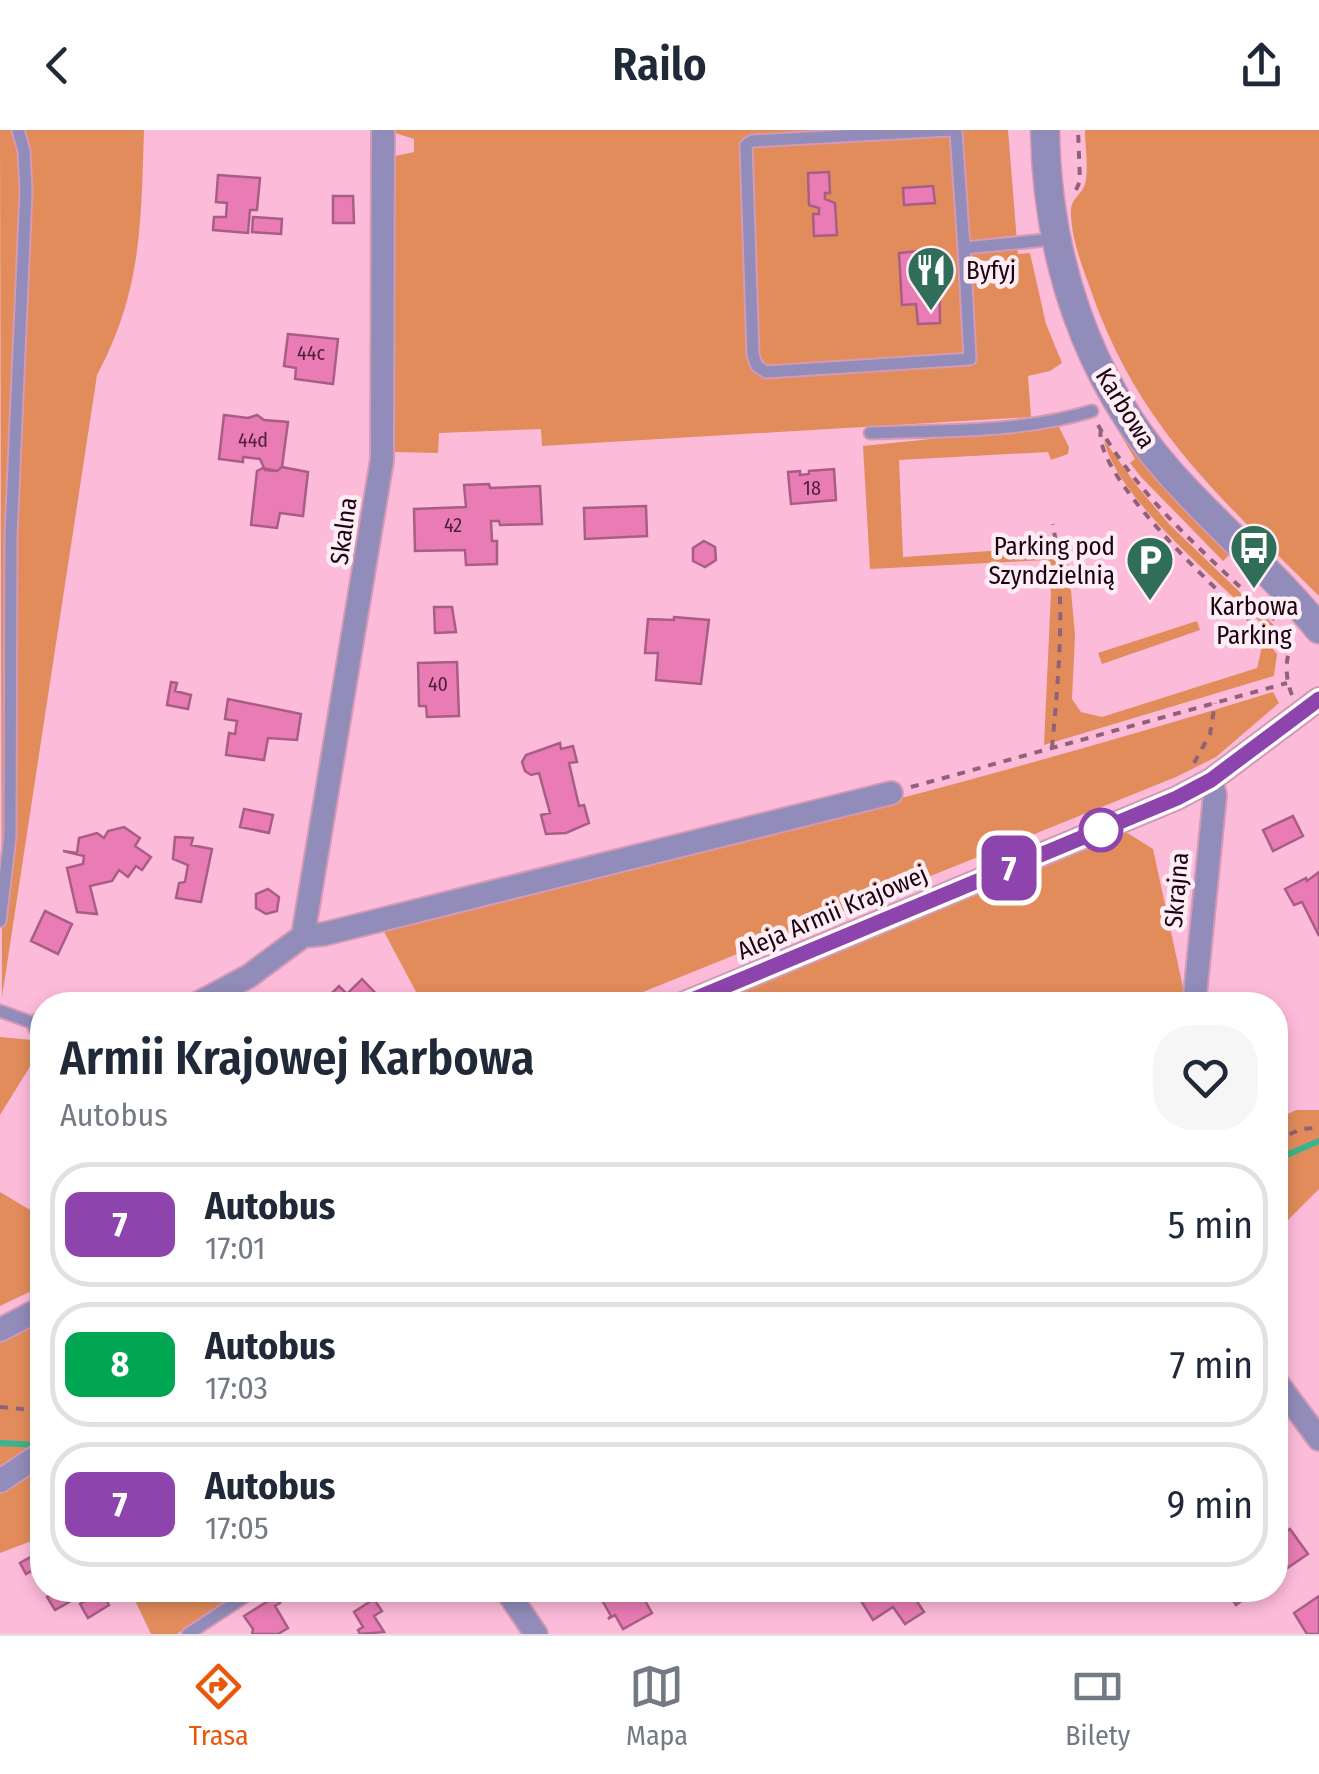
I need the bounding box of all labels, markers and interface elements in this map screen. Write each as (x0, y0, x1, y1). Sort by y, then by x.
icon: back (30, 38, 85, 93)
text: Railo (612, 38, 707, 92)
icon: share (1234, 38, 1289, 93)
restaurant icon: Byfyj (905, 244, 957, 312)
place label: Byfyj (966, 256, 1016, 286)
house number: 44c (297, 341, 325, 365)
street label: Karbowa (1089, 363, 1161, 454)
house number: 44d (238, 428, 268, 452)
house number: 18 (803, 476, 821, 500)
street label: Skalna (324, 496, 364, 567)
house number: 42 (444, 513, 462, 537)
bus stop icon: Karbowa Parking (1228, 522, 1280, 590)
place label: Parking pod Szyndzielnią (988, 532, 1115, 591)
parking icon: Parking pod Szyndzielnią (1124, 534, 1176, 602)
place label: Karbowa Parking (1210, 592, 1298, 651)
house number: 40 (428, 672, 448, 696)
unlabelled marker (1080, 809, 1122, 851)
line badge: 7 (976, 836, 1042, 900)
text: 7 (1002, 847, 1016, 889)
street label: Skrajna (1159, 851, 1195, 929)
street label: Aleja Armii Krajowej (733, 859, 932, 967)
button: heart (1153, 1025, 1258, 1130)
text: Armii Krajowej Karbowa (60, 1029, 535, 1087)
text: Autobus (60, 1096, 168, 1134)
text: Autobus (205, 1183, 335, 1229)
text: 5 min (1168, 1202, 1253, 1248)
text: 7 (113, 1203, 127, 1245)
text: 17:01 (205, 1229, 266, 1267)
text: Autobus (205, 1323, 335, 1369)
text: 7 min (1170, 1342, 1253, 1388)
text: 8 (111, 1343, 129, 1385)
text: 17:03 (205, 1369, 268, 1407)
text: Autobus (205, 1463, 335, 1509)
text: 9 min (1167, 1482, 1253, 1528)
text: 7 (113, 1483, 127, 1525)
text: 17:05 (205, 1509, 269, 1547)
tab: Trasa (189, 1659, 249, 1752)
tab: Mapa (626, 1659, 688, 1752)
tab: Bilety (1065, 1659, 1130, 1752)

